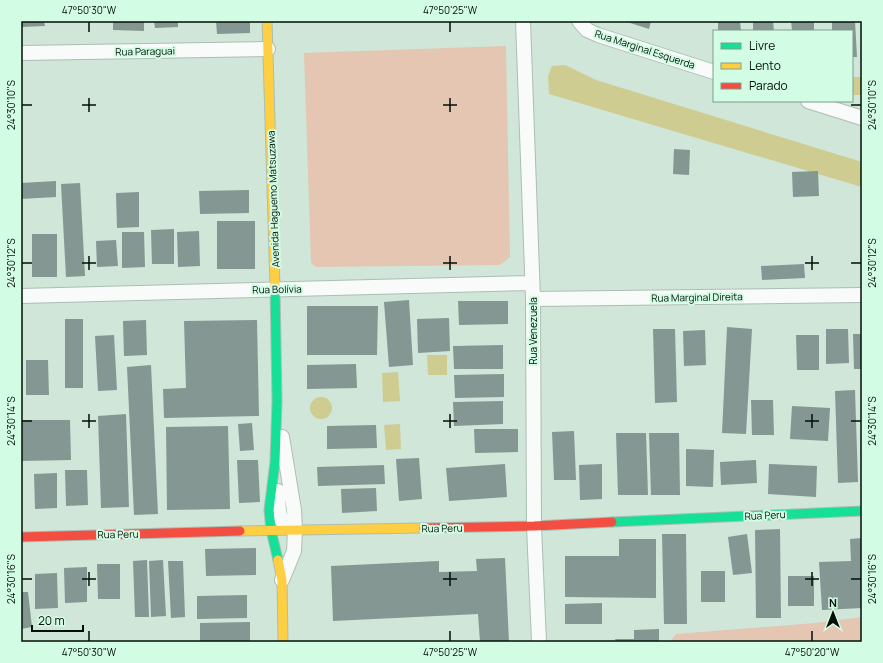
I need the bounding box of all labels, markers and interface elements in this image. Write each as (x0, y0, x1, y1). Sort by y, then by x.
text: 47°50'30"W (62, 3, 117, 17)
text: 47°50'25"W (423, 3, 478, 17)
street label: Rua Marginal Esquerda (593, 26, 697, 72)
legend (713, 30, 853, 102)
text: Livre (749, 37, 775, 54)
street label: Rua Paraguai (115, 43, 175, 59)
text: Lento (749, 57, 781, 74)
text: Parado (749, 77, 788, 94)
text: 24°30'10"S (4, 80, 18, 130)
text: 24°30'10"S (865, 80, 879, 130)
street label: Avenida Haguemo Matsuzawa (264, 130, 282, 268)
text: 24°30'12"S (4, 238, 18, 288)
text: 24°30'12"S (865, 238, 879, 288)
street label: Rua Bolívia (252, 282, 302, 296)
street label: Rua Marginal Direita (651, 289, 743, 305)
street label: Rua Venezuela (526, 297, 540, 365)
text: 24°30'14"S (4, 396, 18, 446)
text: 24°30'14"S (865, 396, 879, 446)
street label: Rua Peru (744, 507, 786, 523)
street label: Rua Peru (421, 521, 463, 535)
street label: Rua Peru (97, 527, 139, 541)
text: 24°30'16"S (4, 554, 18, 604)
text: 24°30'16"S (865, 554, 879, 604)
north arrow (813, 593, 853, 633)
text: N (829, 595, 837, 610)
scale bar (32, 607, 83, 633)
text: 20 m (38, 612, 65, 629)
text: 47°50'30"W (62, 645, 117, 659)
text: 47°50'25"W (423, 645, 478, 659)
text: 47°50'20"W (785, 645, 840, 659)

